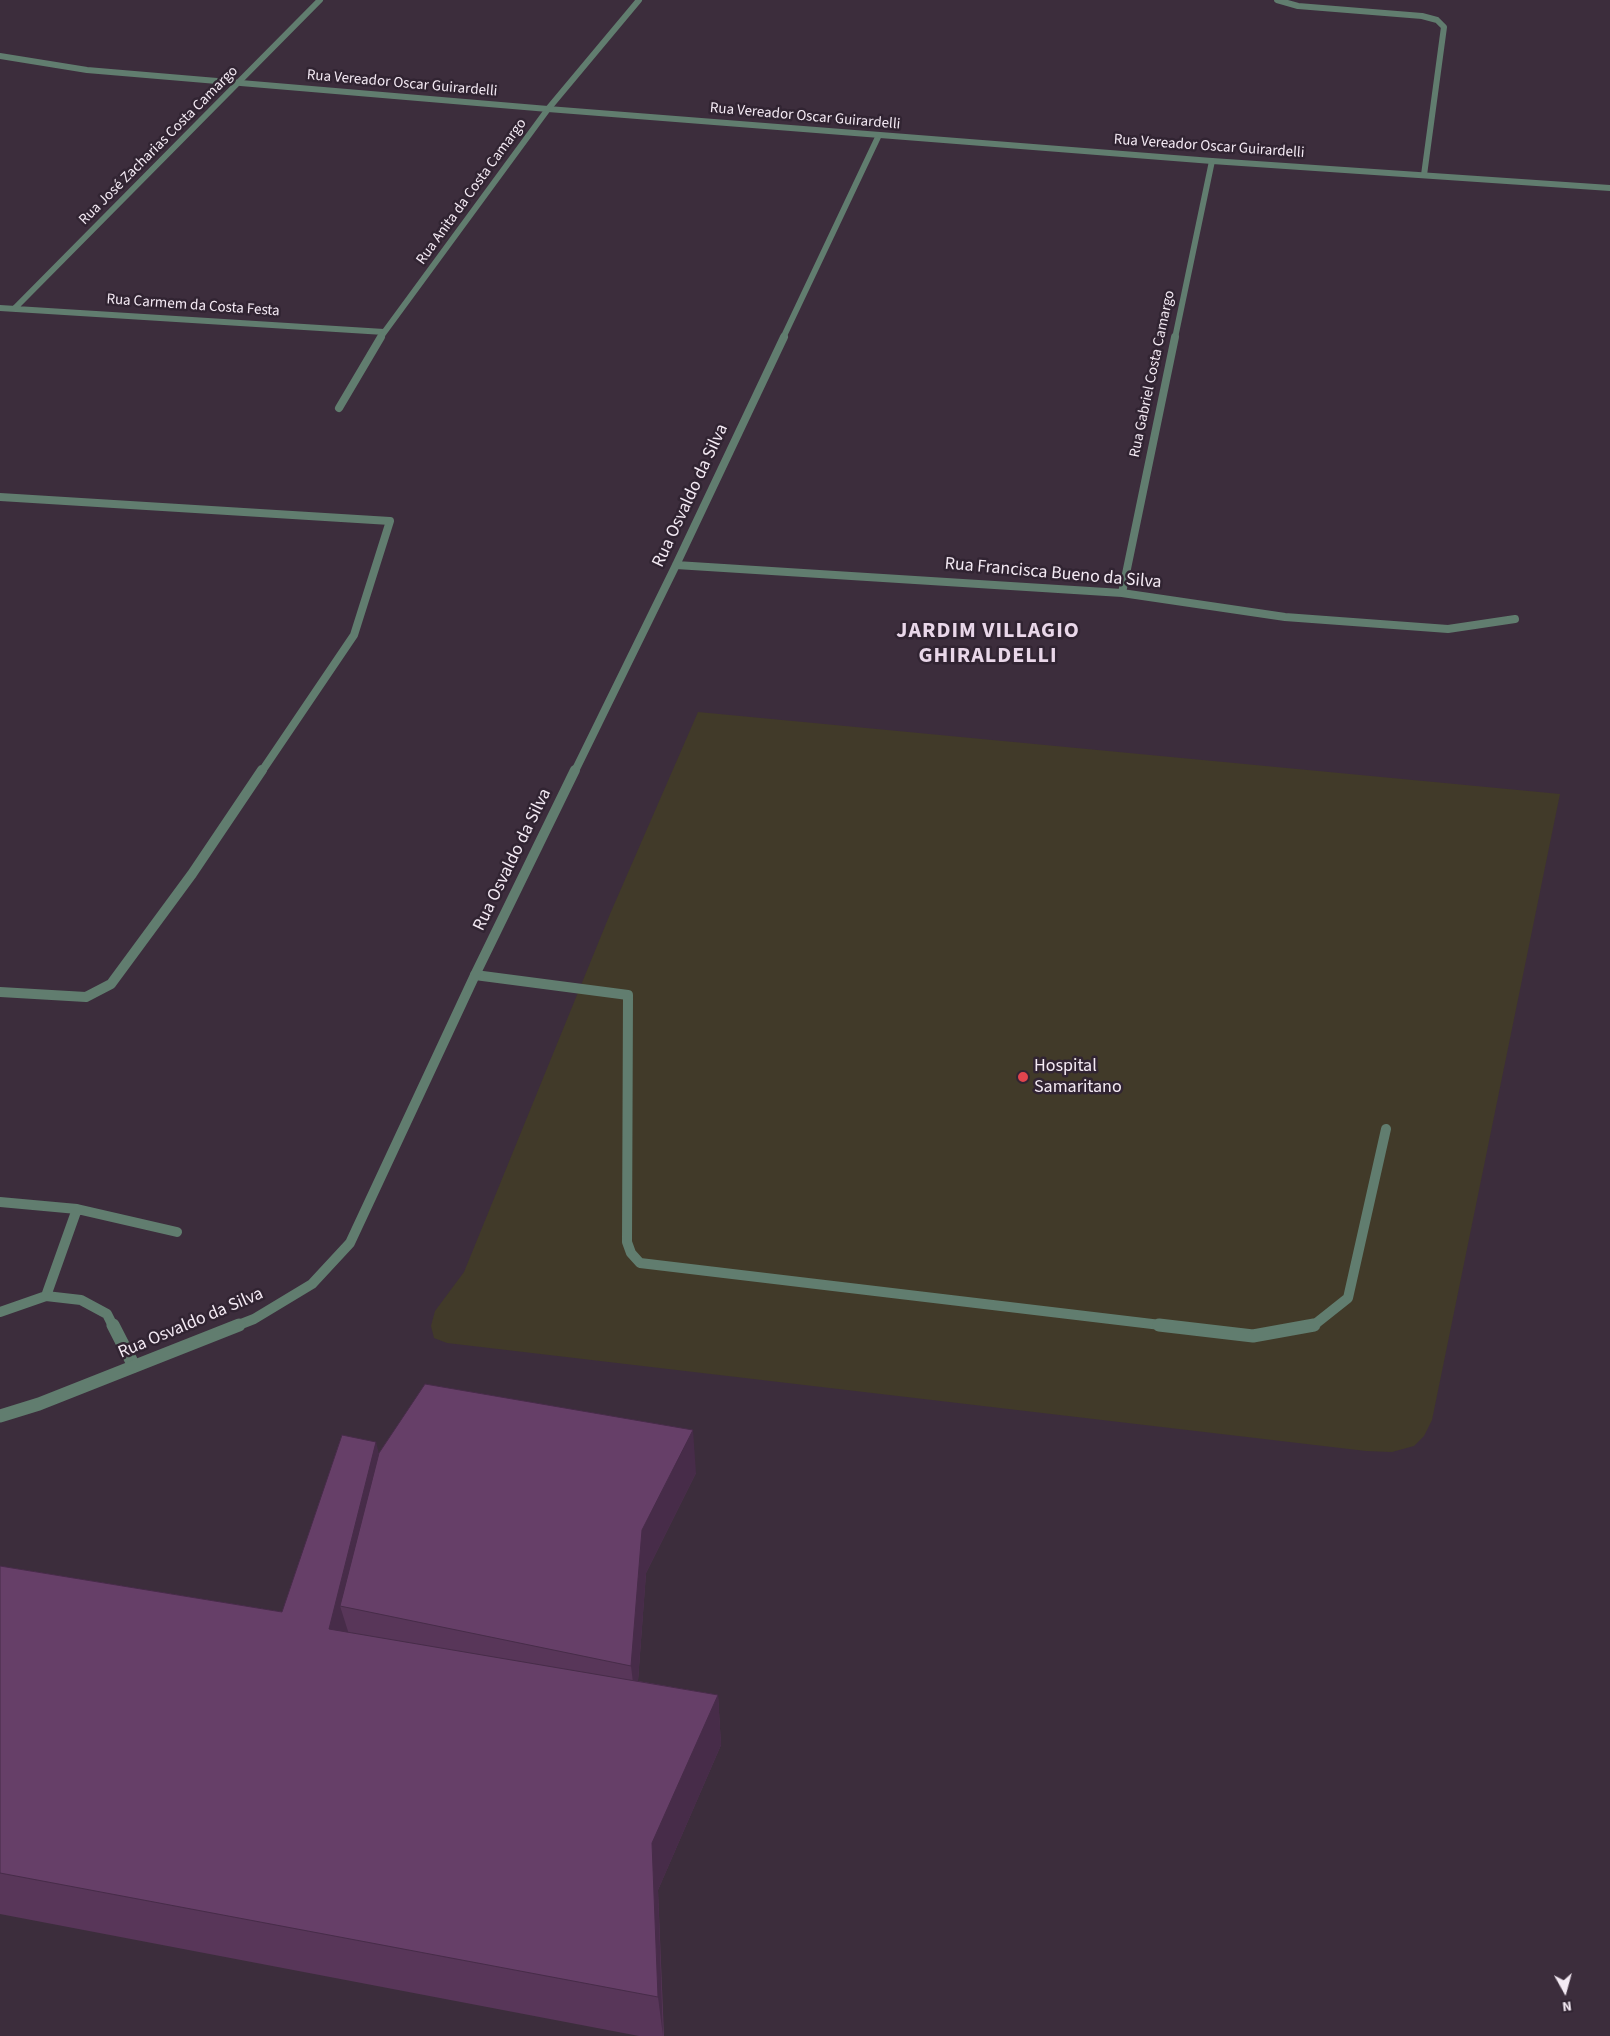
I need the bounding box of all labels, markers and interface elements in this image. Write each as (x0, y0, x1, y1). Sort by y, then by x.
street label: Rua José Zacharias Costa Camargo (76, 63, 242, 229)
street label: Rua Vereador Oscar Guirardelli (306, 67, 498, 101)
street label: Rua Vereador Oscar Guirardelli (709, 100, 901, 134)
street label: Rua Anita da Costa Camargo (413, 115, 531, 269)
street label: Rua Vereador Oscar Guirardelli (1113, 131, 1305, 163)
street label: Rua Gabriel Costa Camargo (1127, 289, 1179, 459)
street label: Rua Carmem da Costa Festa (106, 291, 280, 321)
street label: Rua Osvaldo da Silva (648, 421, 734, 571)
street label: Rua Francisca Bueno da Silva (944, 554, 1162, 594)
district label: JARDIM VILLAGIO GHIRALDELLI (894, 619, 1082, 670)
street label: Rua Osvaldo da Silva (469, 785, 557, 935)
place label: Hospital Samaritano (1034, 1056, 1122, 1098)
marker: Hospital Samaritano (1016, 1070, 1030, 1084)
street label: Rua Osvaldo da Silva (115, 1284, 267, 1364)
north arrow (1540, 1966, 1590, 2016)
text: N (1561, 1995, 1573, 2016)

